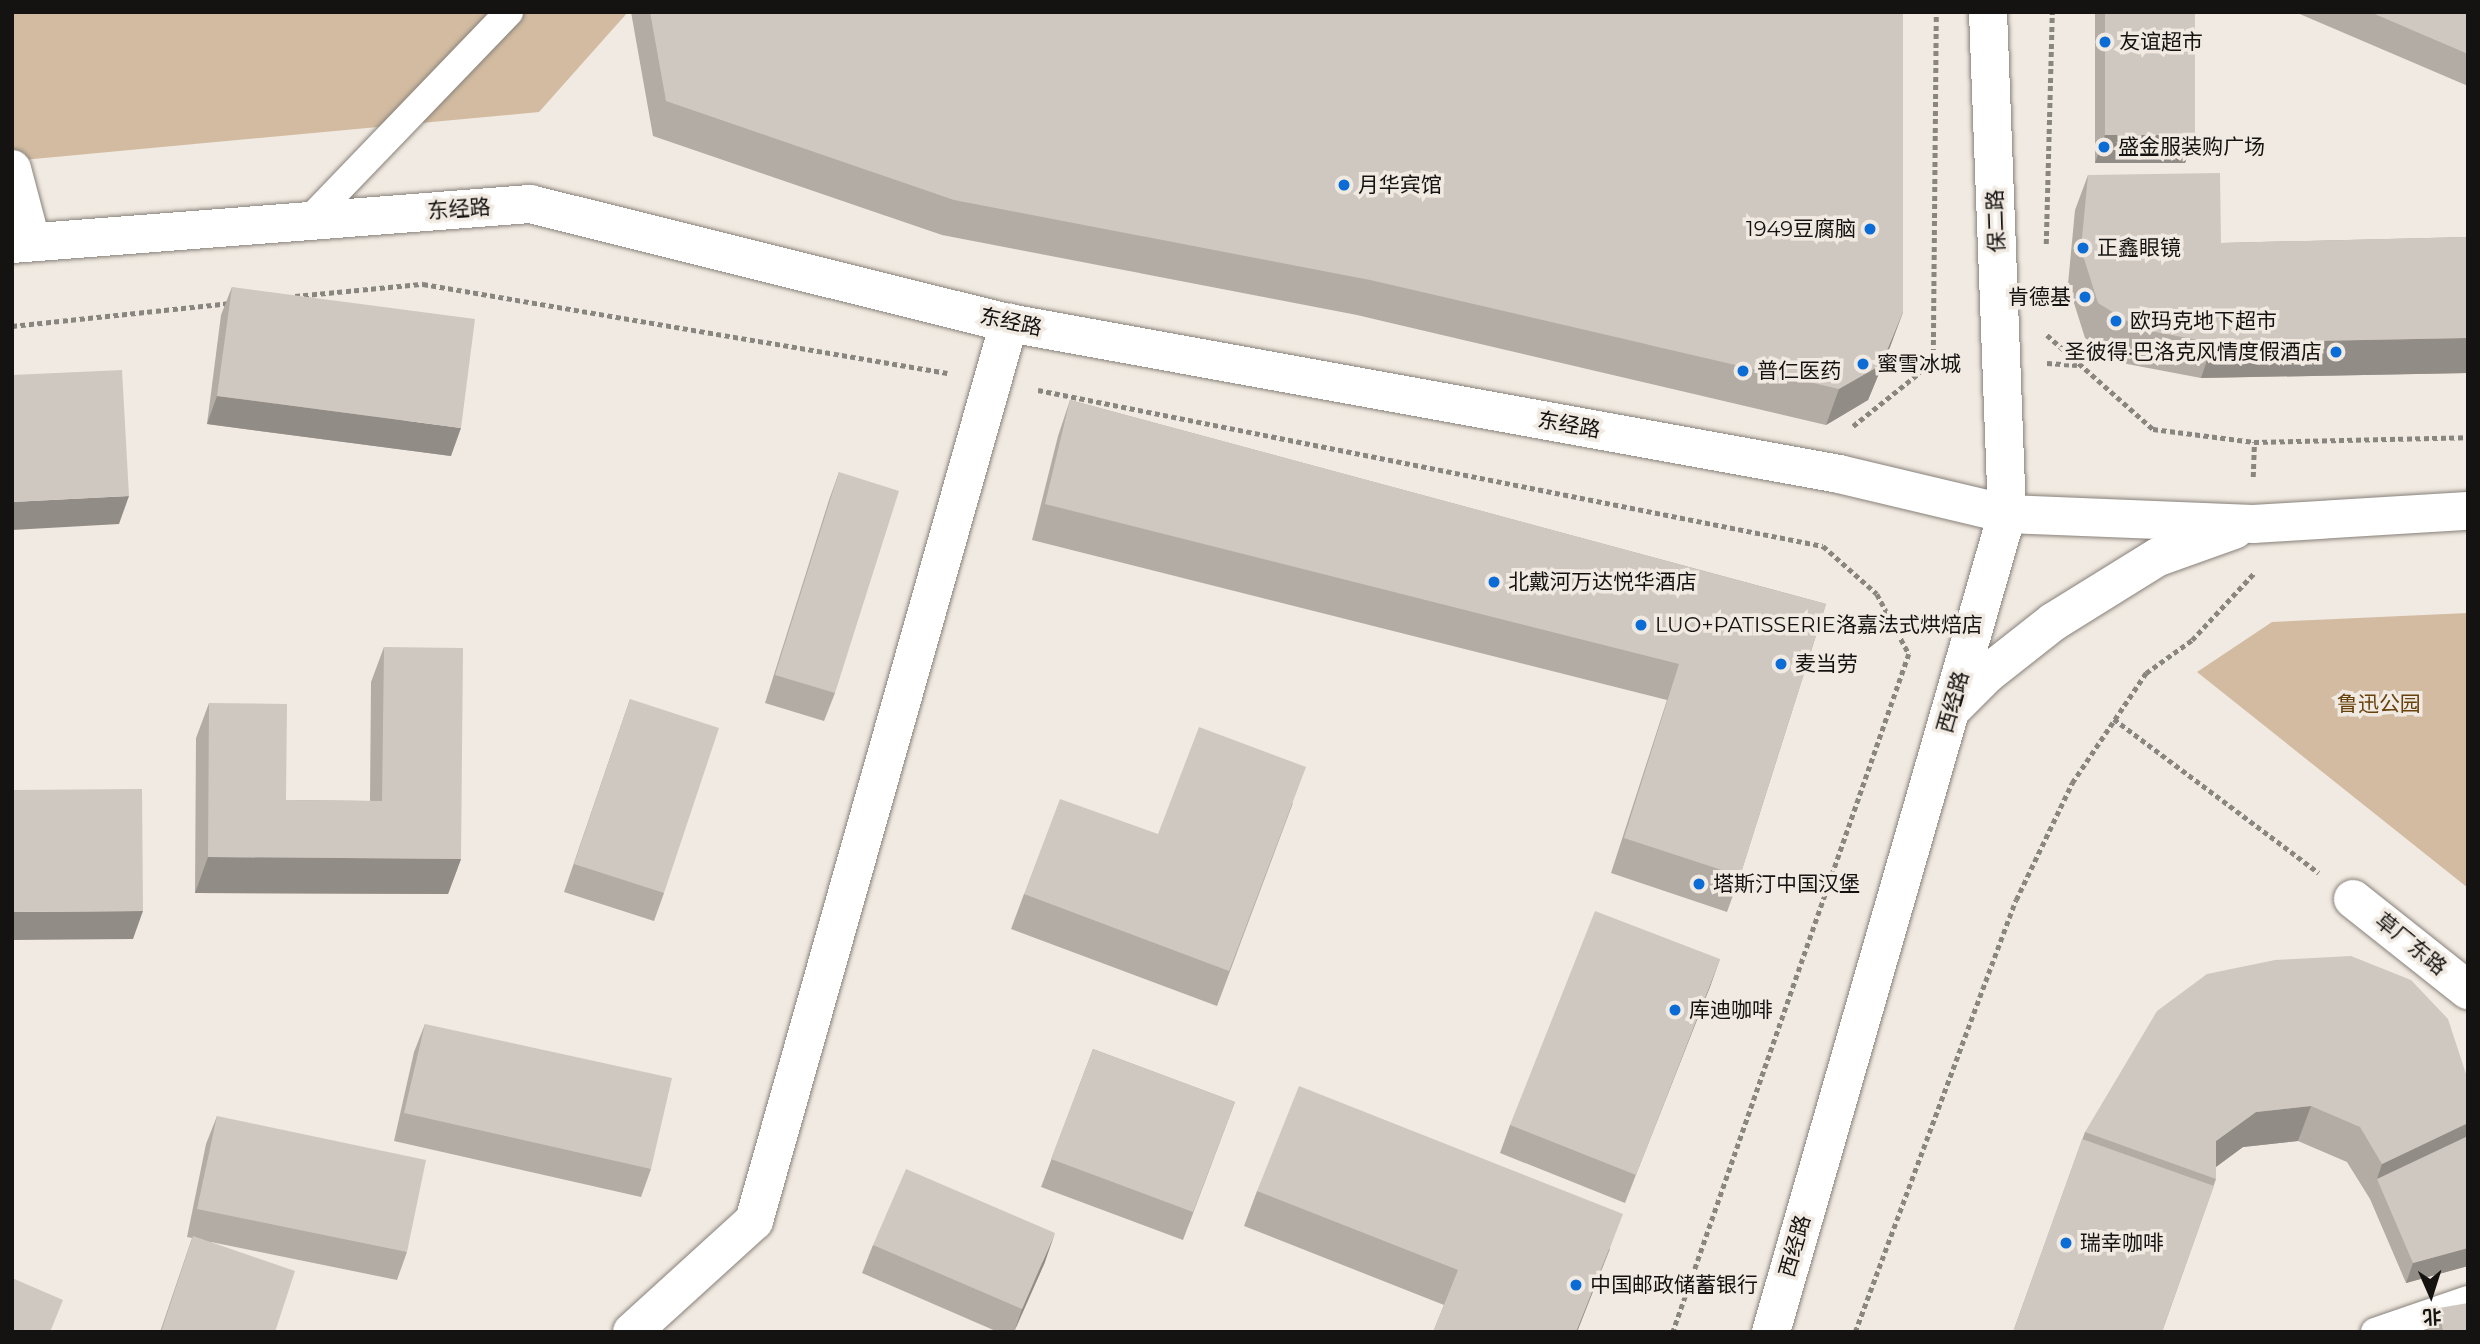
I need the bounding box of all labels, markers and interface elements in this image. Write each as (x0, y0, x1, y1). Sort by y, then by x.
place label: 友谊超市 (2119, 29, 2203, 55)
marker: 友谊超市 (2097, 34, 2113, 50)
place label: 盛金服装购广场 (2118, 134, 2265, 160)
marker: 盛金服装购广场 (2096, 139, 2112, 155)
place label: 月华宾馆 (1358, 172, 1442, 198)
marker: 月华宾馆 (1336, 177, 1352, 193)
street label: 保二路 (1982, 189, 2010, 253)
street label: 东经路 (427, 194, 491, 224)
place label: 1949豆腐脑 (1746, 216, 1856, 242)
marker: 1949豆腐脑 (1862, 221, 1878, 237)
place label: 正鑫眼镜 (2097, 235, 2181, 261)
marker: 正鑫眼镜 (2075, 240, 2091, 256)
place label: 肯德基 (2008, 284, 2071, 310)
marker: 肯德基 (2077, 289, 2093, 305)
street label: 东经路 (978, 303, 1044, 341)
place label: 欧玛克地下超市 (2130, 308, 2277, 334)
marker: 欧玛克地下超市 (2108, 313, 2124, 329)
place label: 圣彼得·巴洛克风情度假酒店 (2065, 339, 2322, 365)
marker: 圣彼得·巴洛克风情度假酒店 (2328, 344, 2344, 360)
place label: 蜜雪冰城 (1877, 351, 1961, 377)
marker: 蜜雪冰城 (1855, 356, 1871, 372)
place label: 普仁医药 (1757, 358, 1841, 384)
marker: 普仁医药 (1735, 363, 1751, 379)
street label: 东经路 (1536, 407, 1602, 443)
place label: 北戴河万达悦华酒店 (1508, 569, 1697, 595)
marker: 北戴河万达悦华酒店 (1486, 574, 1502, 590)
place label: LUO+PATISSERIE洛嘉法式烘焙店 (1655, 612, 1983, 638)
marker: LUO+PATISSERIE洛嘉法式烘焙店 (1633, 617, 1649, 633)
place label: 麦当劳 (1795, 651, 1858, 677)
marker: 麦当劳 (1773, 656, 1789, 672)
street label: 西经路 (1932, 668, 1974, 736)
park label: 鲁迅公园 (2337, 691, 2421, 717)
place label: 塔斯汀中国汉堡 (1713, 871, 1860, 897)
marker: 塔斯汀中国汉堡 (1691, 876, 1707, 892)
street label: 草厂东路 (2370, 908, 2452, 980)
place label: 库迪咖啡 (1689, 997, 1773, 1023)
marker: 库迪咖啡 (1667, 1002, 1683, 1018)
street label: 西经路 (1774, 1212, 1816, 1280)
place label: 瑞幸咖啡 (2080, 1230, 2164, 1256)
marker: 瑞幸咖啡 (2058, 1235, 2074, 1251)
north arrow (2396, 1260, 2466, 1330)
place label: 中国邮政储蓄银行 (1590, 1272, 1758, 1298)
marker: 中国邮政储蓄银行 (1568, 1277, 1584, 1293)
text: 北 (2422, 1304, 2442, 1328)

